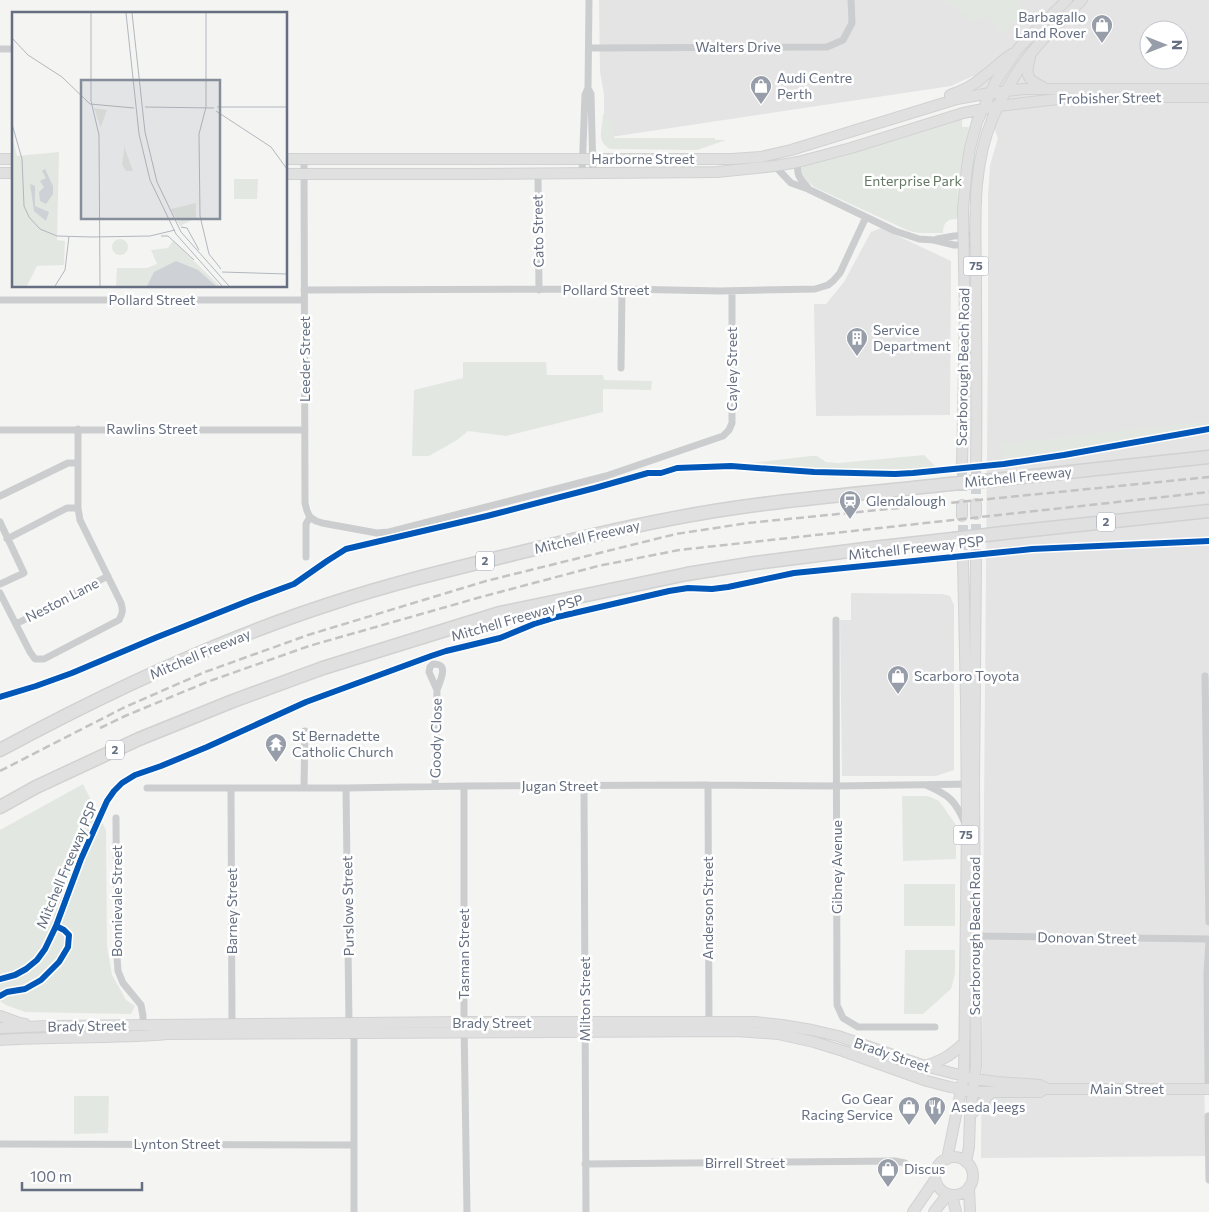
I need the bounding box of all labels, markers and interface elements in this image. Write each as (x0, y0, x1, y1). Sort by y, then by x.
place label: Barbagallo Land Rover (1015, 8, 1086, 41)
inset map (12, 12, 288, 288)
shop icon: Barbagallo Land Rover (1090, 13, 1114, 44)
north arrow (1139, 20, 1189, 70)
street label: Walters Drive (695, 38, 781, 55)
text: N (1169, 40, 1186, 50)
place label: Audi Centre Perth (777, 69, 852, 102)
shop icon: Audi Centre Perth (749, 74, 773, 105)
street label: Frobisher Street (1058, 88, 1162, 107)
street label: Harborne Street (591, 150, 695, 167)
park label: Enterprise Park (864, 172, 962, 189)
street label: Cato Street (528, 194, 547, 268)
road number: 75 (964, 256, 988, 276)
street label: Pollard Street (562, 281, 650, 298)
street label: Scarborough Beach Road (953, 288, 972, 446)
street label: Pollard Street (108, 291, 196, 308)
street label: Leeder Street (296, 316, 313, 402)
place label: Service Department (873, 321, 951, 354)
building icon: Service Department (845, 326, 869, 357)
street label: Cayley Street (723, 327, 740, 411)
street label: Rawlins Street (106, 420, 198, 437)
street label: Mitchell Freeway (963, 462, 1073, 491)
station icon: Glendalough (838, 489, 862, 520)
place label: Glendalough (866, 492, 946, 509)
road number: 2 (1097, 512, 1115, 532)
street label: Mitchell Freeway (532, 516, 641, 557)
street label: Mitchell Freeway PSP (847, 532, 985, 563)
road number: 2 (476, 552, 494, 570)
street label: Neston Lane (22, 574, 101, 625)
street label: Mitchell Freeway PSP (449, 590, 585, 645)
street label: Mitchell Freeway (147, 625, 253, 682)
shop icon: Scarboro Toyota (886, 664, 910, 695)
place label: Scarboro Toyota (914, 667, 1019, 684)
street label: Goody Close (426, 698, 445, 778)
place label: St Bernadette Catholic Church (292, 727, 394, 760)
temple icon: St Bernadette Catholic Church (264, 732, 288, 763)
road number: 2 (106, 740, 124, 760)
street label: Jugan Street (522, 777, 599, 794)
street label: Mitchell Freeway PSP (32, 798, 101, 931)
street label: Gibney Avenue (828, 820, 845, 914)
road number: 75 (954, 826, 978, 844)
street label: Bonnievale Street (108, 845, 125, 957)
street label: Purslowe Street (338, 855, 357, 956)
street label: Anderson Street (699, 856, 716, 960)
street label: Scarborough Beach Road (966, 857, 983, 1015)
street label: Barney Street (223, 867, 240, 954)
street label: Tasman Street (455, 908, 472, 1000)
street label: Donovan Street (1037, 928, 1137, 947)
street label: Milton Street (576, 956, 593, 1041)
street label: Brady Street (452, 1014, 532, 1031)
street label: Brady Street (47, 1016, 127, 1035)
street label: Brady Street (852, 1034, 933, 1076)
street label: Main Street (1090, 1080, 1164, 1097)
place label: Go Gear Racing Service (801, 1090, 893, 1123)
shop icon: Go Gear Racing Service (897, 1095, 921, 1126)
restaurant icon: Aseda Jeegs (923, 1095, 947, 1126)
place label: Aseda Jeegs (951, 1098, 1025, 1115)
street label: Lynton Street (133, 1135, 221, 1152)
street label: Birrell Street (705, 1154, 785, 1171)
shop icon: Discus (876, 1157, 900, 1188)
scale bar (22, 1160, 142, 1192)
place label: Discus (904, 1160, 945, 1177)
text: 100 m (30, 1167, 72, 1185)

